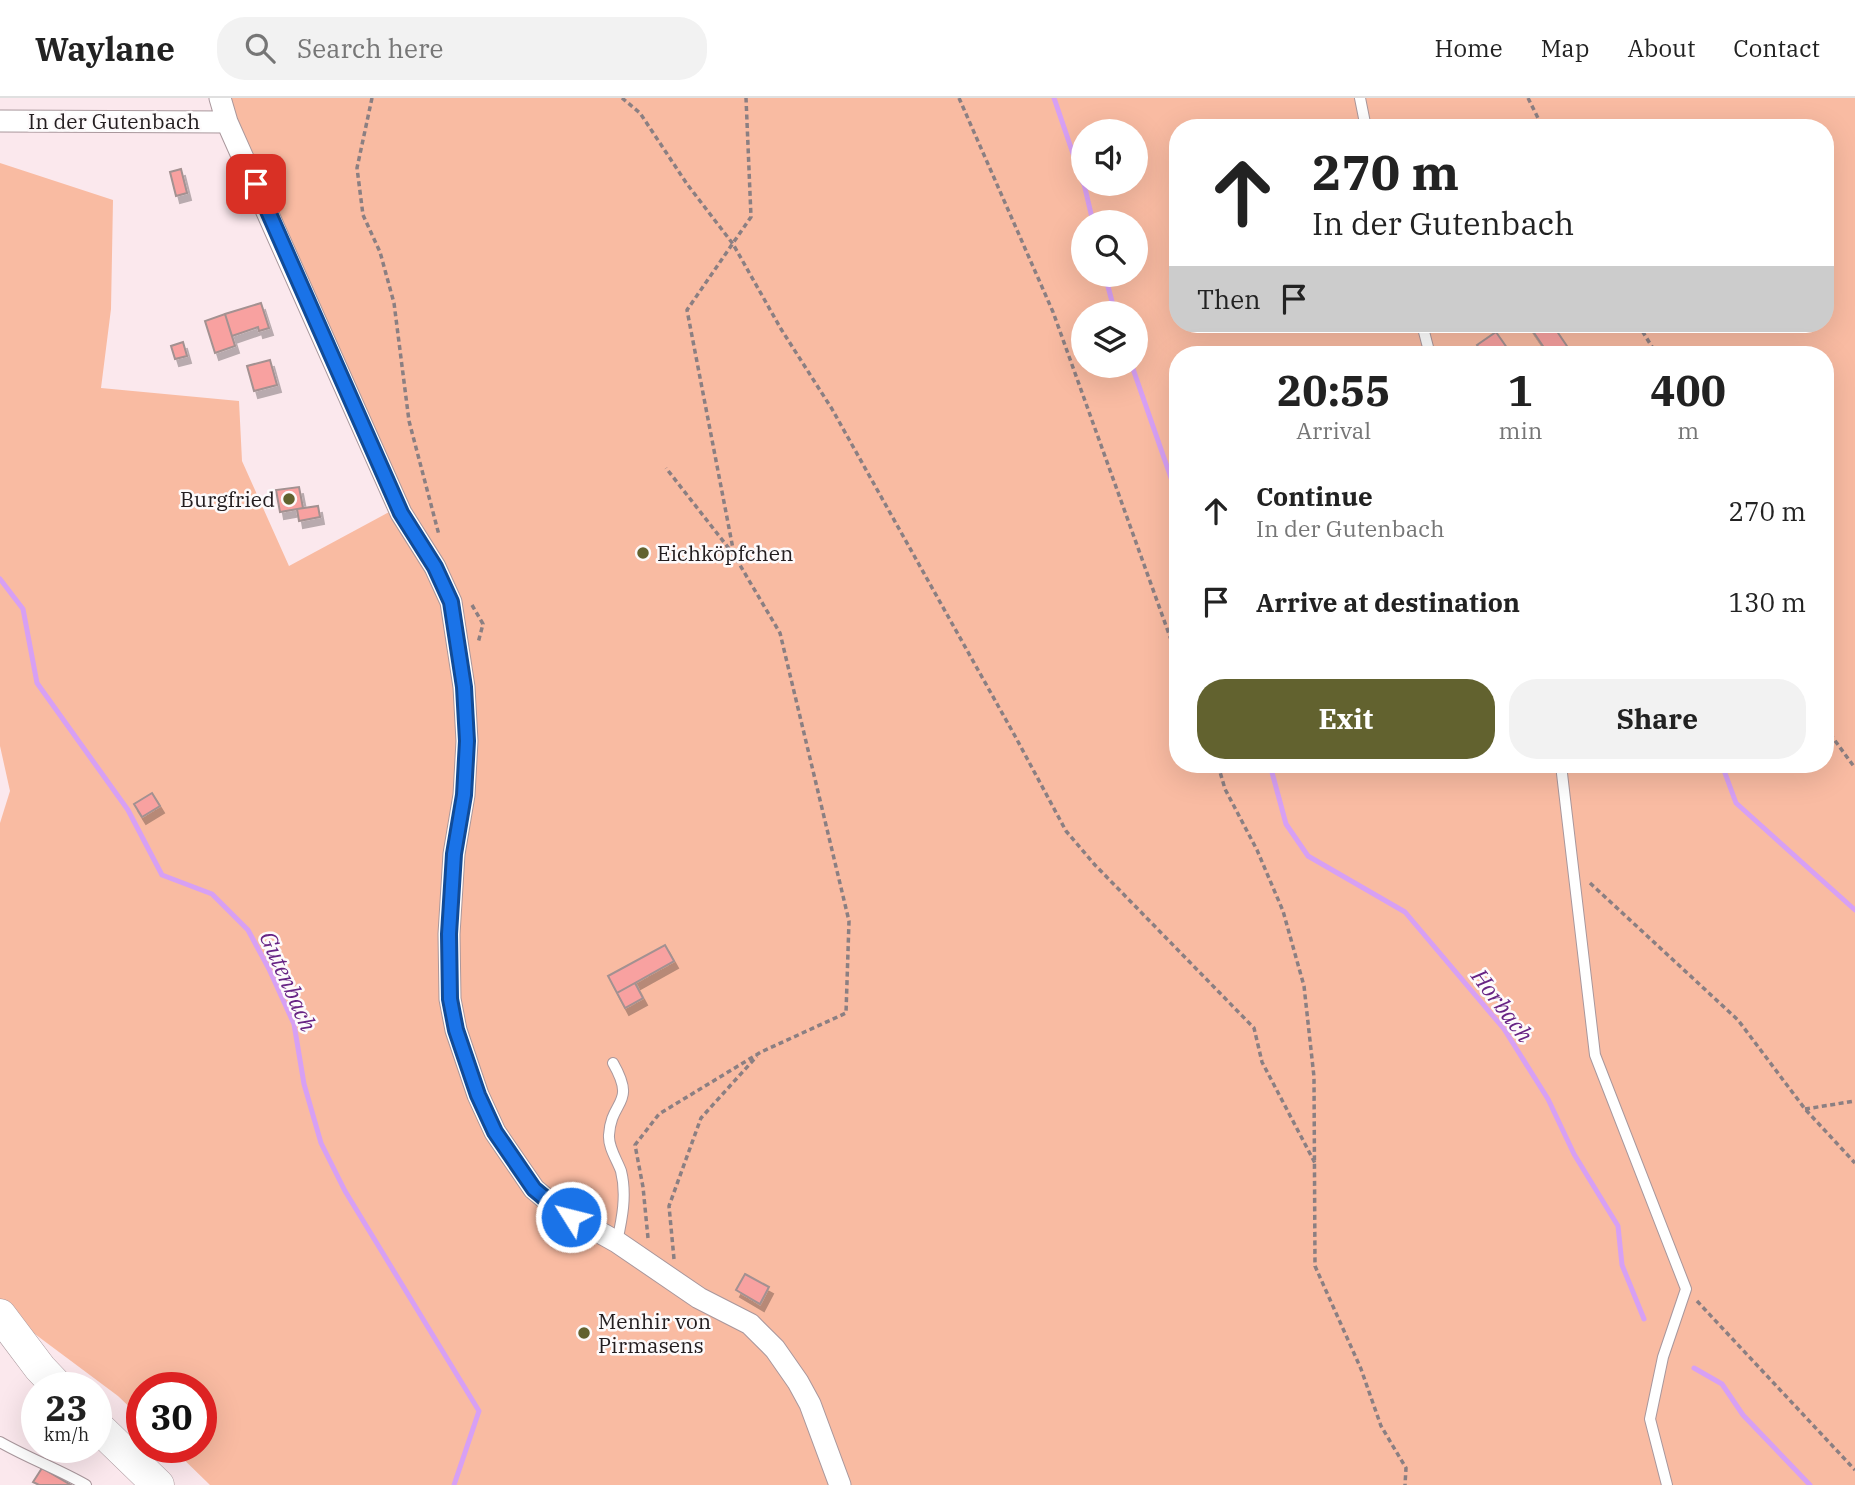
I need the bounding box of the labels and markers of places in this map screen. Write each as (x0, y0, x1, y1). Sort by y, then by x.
pin (226, 154, 286, 214)
place label: Burgfried (180, 485, 275, 513)
marker: Burgfried (281, 491, 297, 507)
place label: Eichköpfchen (657, 539, 793, 567)
marker: Eichköpfchen (635, 545, 651, 561)
place label: Menhir von Pirmasens (598, 1307, 711, 1359)
marker: Menhir von Pirmasens (576, 1325, 592, 1341)

